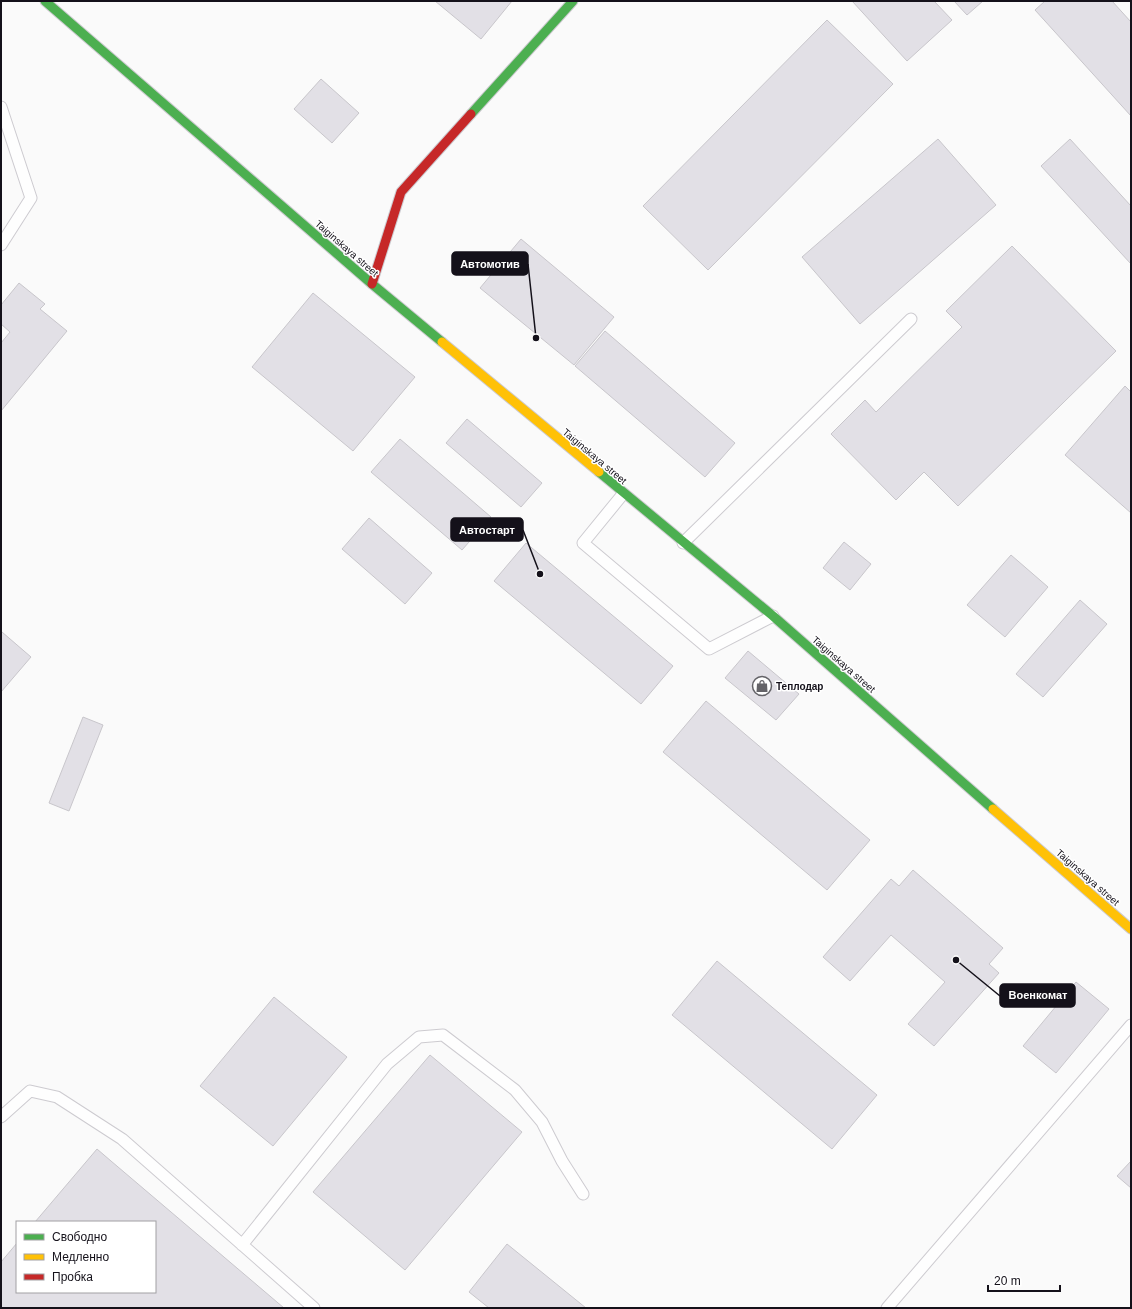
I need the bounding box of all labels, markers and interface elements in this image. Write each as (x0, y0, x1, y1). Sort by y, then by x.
street label: Taiginskaya street (313, 218, 381, 279)
callout: Автомотив (452, 252, 528, 275)
text: Автомотив (460, 258, 520, 270)
street label: Taiginskaya street (560, 426, 629, 486)
callout: Автостарт (451, 518, 523, 541)
text: Автостарт (459, 524, 516, 536)
street label: Taiginskaya street (810, 634, 878, 695)
shop icon: Теплодар (751, 675, 773, 697)
place label: Теплодар (776, 681, 823, 692)
street label: Taiginskaya street (1054, 847, 1122, 908)
callout: Военкомат (1000, 984, 1075, 1007)
text: Военкомат (1009, 989, 1068, 1001)
legend (16, 1221, 156, 1293)
text: Свободно (52, 1230, 107, 1244)
text: Медленно (52, 1250, 109, 1264)
scale bar (988, 1267, 1060, 1293)
text: Пробка (52, 1270, 93, 1284)
text: 20 m (994, 1274, 1021, 1288)

